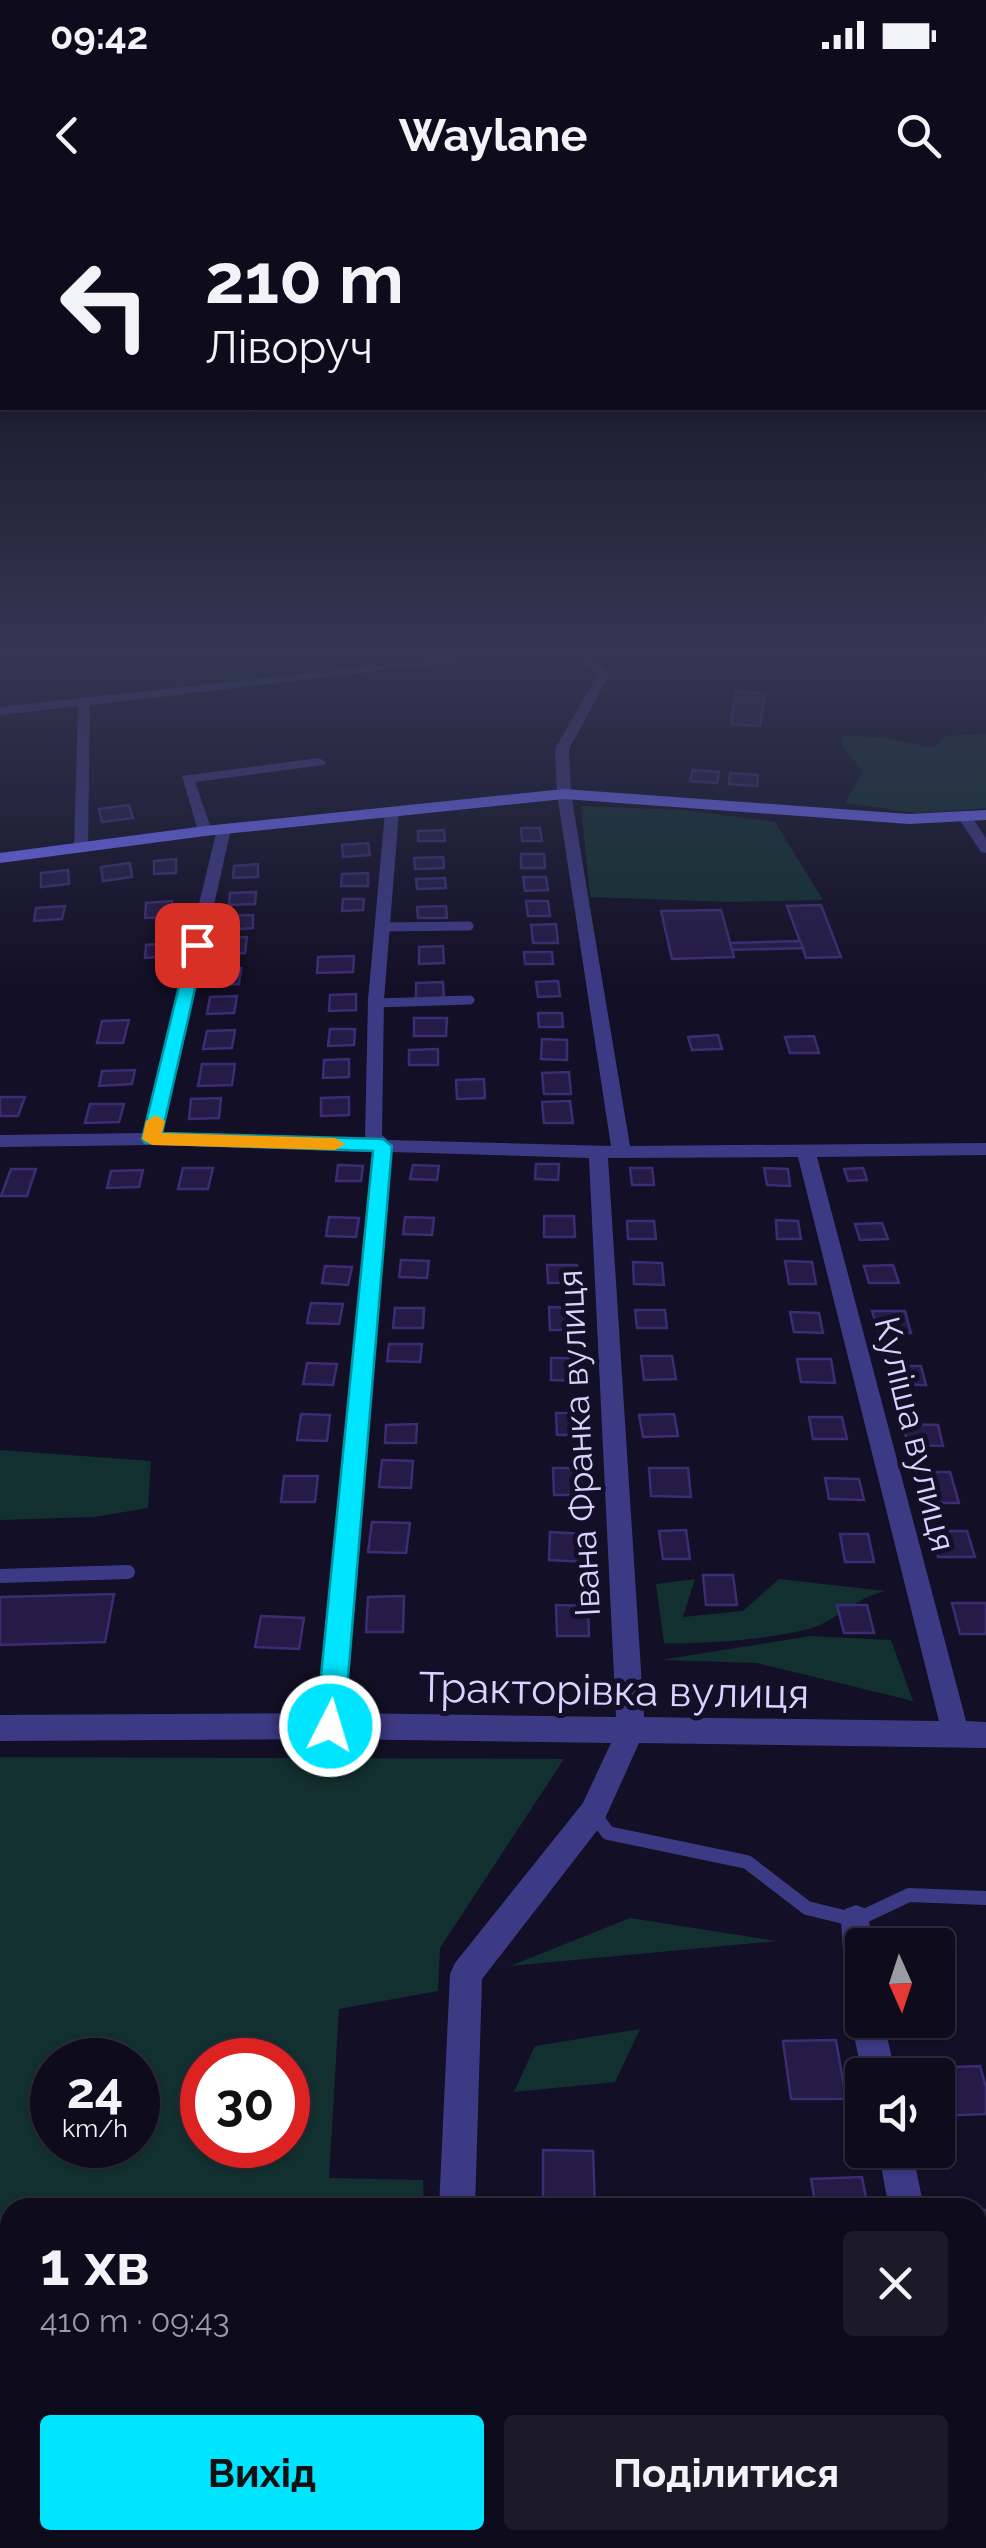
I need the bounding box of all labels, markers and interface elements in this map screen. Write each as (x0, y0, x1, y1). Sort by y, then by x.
text: 09:42 (50, 13, 148, 58)
icon: back (40, 108, 95, 163)
icon: search (891, 108, 946, 163)
text: Waylane (399, 109, 587, 162)
text: 210 m (205, 237, 404, 319)
icon: left (40, 240, 170, 370)
text: Ліворуч (205, 321, 373, 374)
pin (155, 903, 240, 988)
icon: arrive (170, 918, 225, 973)
street label: Івана Франка вулиця (549, 1269, 608, 1617)
street label: Куліша вулиця (867, 1312, 964, 1555)
street label: Тракторівка вулиця (418, 1663, 810, 1718)
position arrow (278, 1674, 382, 1778)
north arrow (845, 1928, 955, 2038)
map controls (845, 1928, 955, 2168)
speed limit sign: 30 (180, 2038, 310, 2168)
button: sound (845, 2058, 955, 2168)
text: 24 (67, 2061, 123, 2120)
text: km/h (62, 2113, 128, 2143)
text: 1 хв (40, 2229, 150, 2299)
button: close (843, 2231, 948, 2336)
text: 410 m · 09:43 (40, 2302, 230, 2339)
button: Вихід (40, 2415, 484, 2530)
button: Поділитися (504, 2415, 948, 2530)

